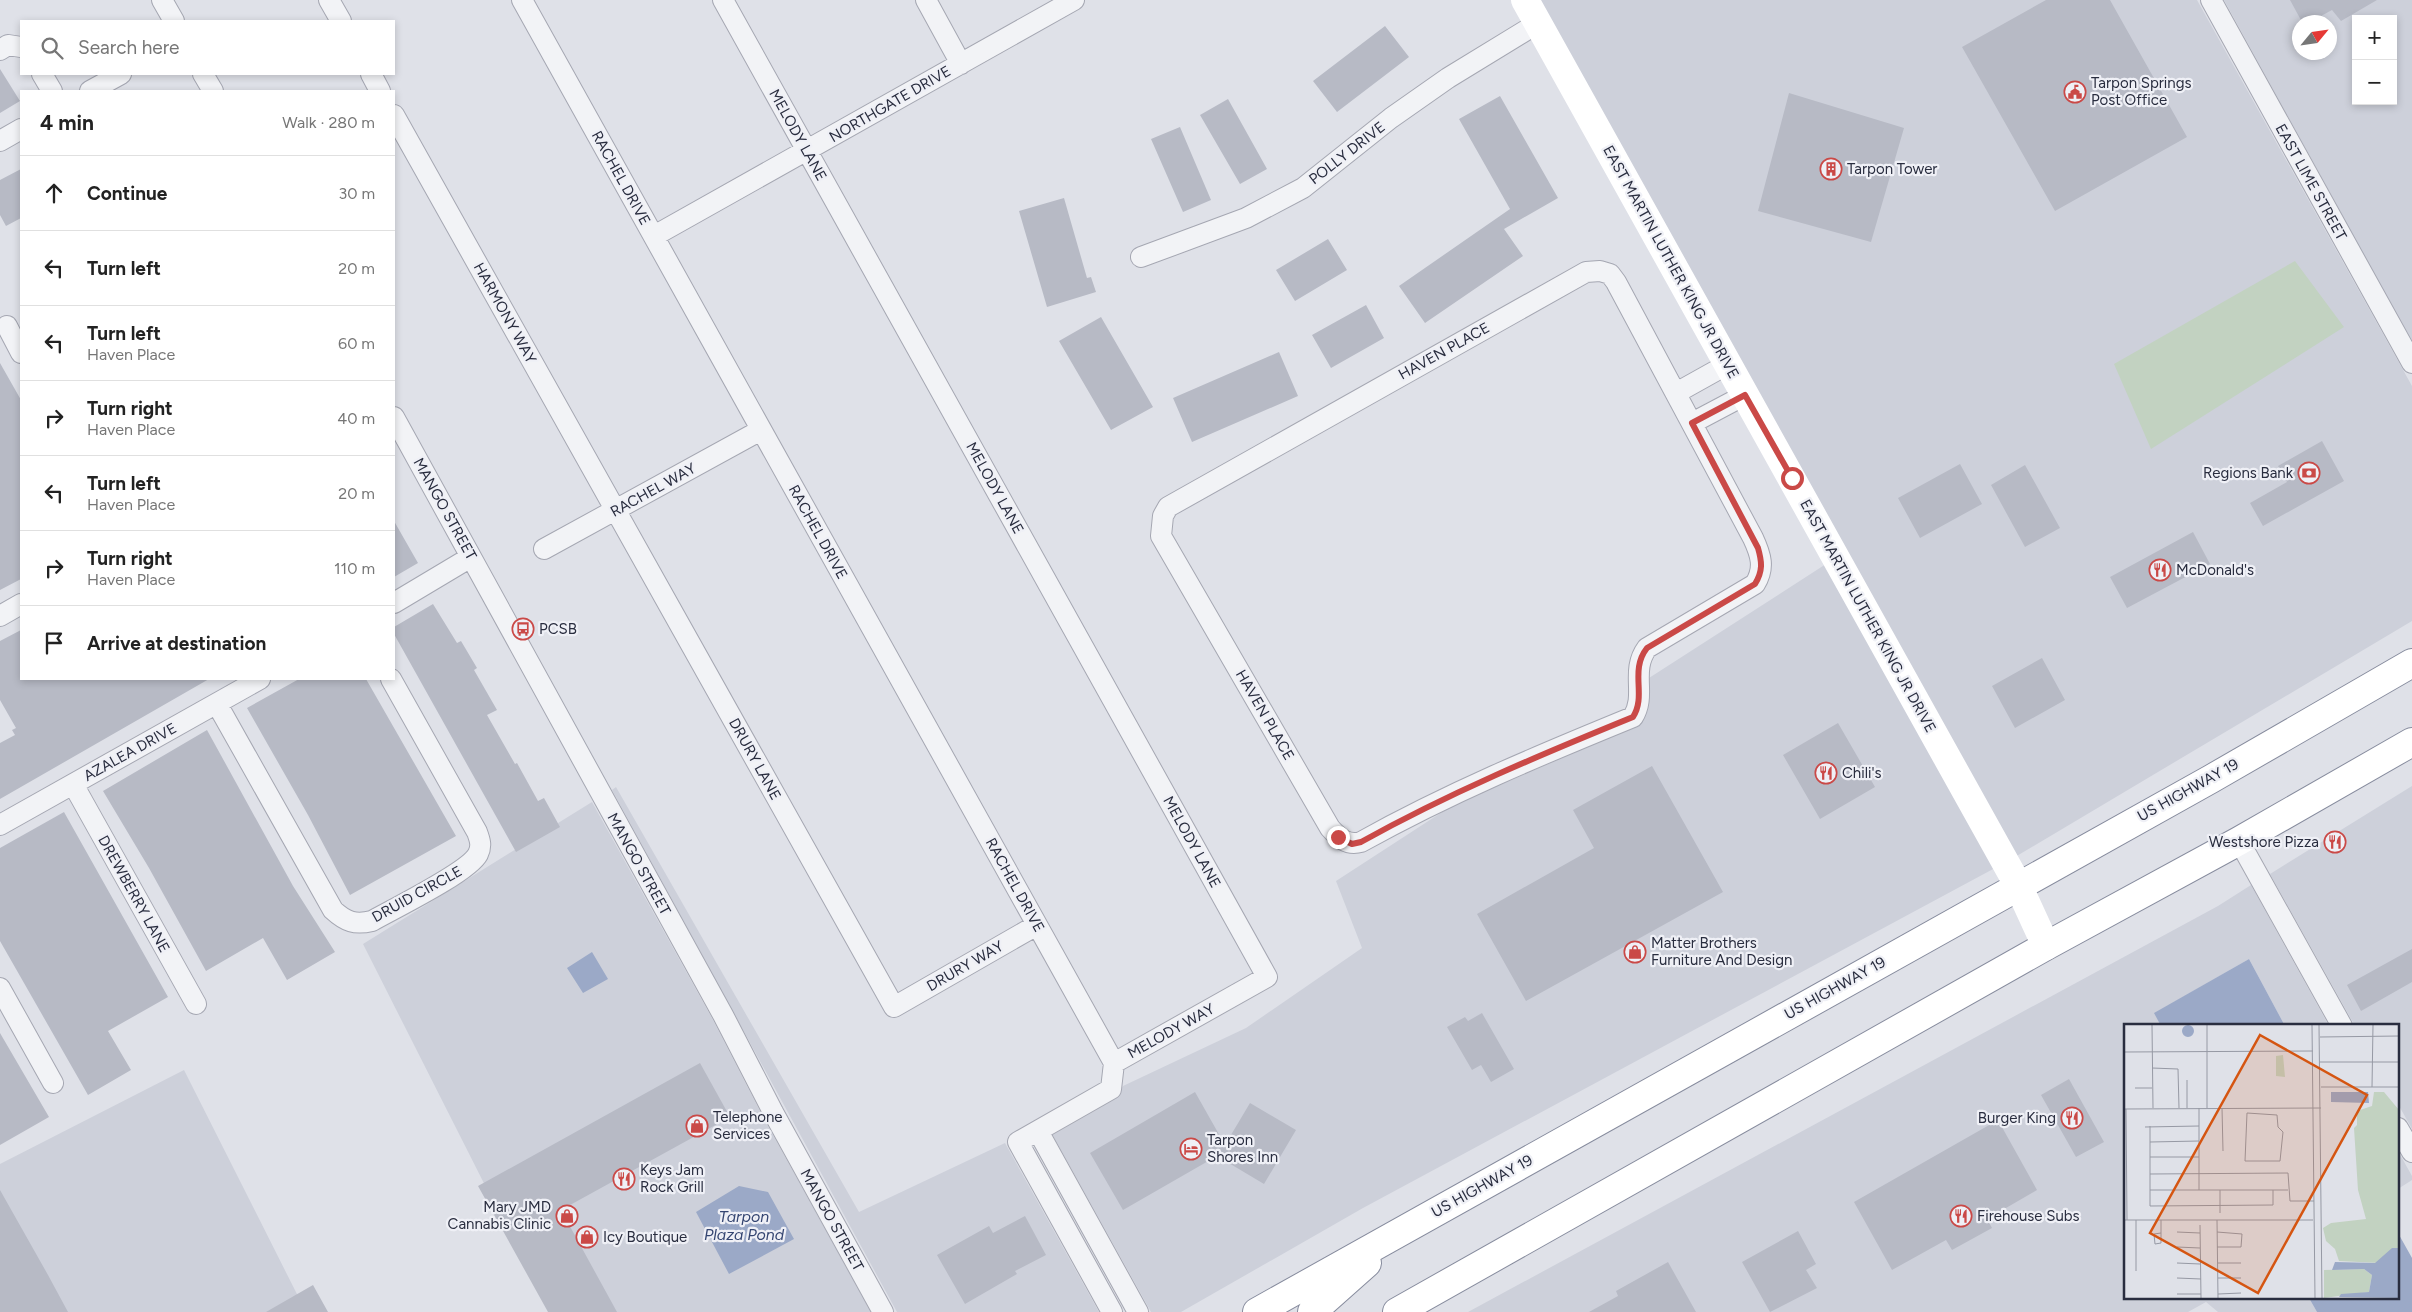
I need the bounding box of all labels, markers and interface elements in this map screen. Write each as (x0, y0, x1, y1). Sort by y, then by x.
north arrow (2292, 15, 2337, 60)
map controls (2352, 15, 2397, 105)
button: + (2352, 15, 2397, 60)
search box (20, 20, 395, 75)
icon: search (38, 34, 66, 62)
text: Search here (78, 36, 180, 59)
button: − (2352, 60, 2397, 105)
street label: NORTHGATE DRIVE (826, 62, 954, 146)
place label: Tarpon Springs Post Office (2091, 74, 2192, 109)
public building icon: Tarpon Springs Post Office (2063, 80, 2087, 104)
street label: MELODY LANE (765, 86, 831, 184)
text: 4 min (40, 110, 94, 135)
text: Walk · 280 m (282, 113, 375, 132)
street label: POLLY DRIVE (1305, 118, 1389, 188)
street label: EAST LIME STREET (2272, 121, 2351, 244)
street label: RACHEL DRIVE (588, 128, 654, 228)
street label: EAST MARTIN LUTHER KING JR DRIVE (1599, 142, 1743, 382)
building icon: Tarpon Tower (1819, 157, 1843, 181)
place label: Tarpon Tower (1847, 160, 1937, 178)
icon: ahead (40, 179, 68, 207)
text: Continue (87, 182, 167, 205)
text: 30 m (338, 184, 375, 203)
icon: left (40, 254, 68, 282)
text: Turn left (87, 257, 161, 280)
text: 20 m (338, 259, 375, 278)
street label: HARMONY WAY (470, 259, 540, 367)
street label: HAVEN PLACE (1395, 319, 1493, 383)
text: Turn left (87, 322, 161, 345)
icon: left (40, 329, 68, 357)
text: 60 m (338, 334, 375, 353)
text: Haven Place (87, 345, 175, 364)
text: Turn right (87, 397, 173, 420)
icon: right (40, 404, 68, 432)
text: 40 m (337, 409, 375, 428)
text: Haven Place (87, 420, 175, 439)
street label: MELODY LANE (962, 439, 1028, 537)
street label: MANGO STREET (409, 455, 481, 564)
street label: RACHEL WAY (607, 459, 699, 521)
bank icon: Regions Bank (2297, 461, 2321, 485)
place label: Regions Bank (2203, 464, 2294, 482)
route start (1781, 467, 1804, 490)
text: Turn left (87, 472, 161, 495)
icon: left (40, 479, 68, 507)
street label: RACHEL DRIVE (785, 482, 851, 582)
text: 20 m (338, 484, 375, 503)
text: Haven Place (87, 495, 175, 514)
street label: EAST MARTIN LUTHER KING JR DRIVE (1796, 496, 1940, 736)
text: Turn right (87, 547, 173, 570)
icon: right (40, 554, 68, 582)
restaurant icon: McDonald's (2148, 558, 2172, 582)
text: 110 m (334, 559, 375, 578)
place label: McDonald's (2176, 561, 2254, 579)
text: Haven Place (87, 570, 175, 589)
bus stop icon: PCSB (511, 617, 535, 641)
place label: PCSB (539, 620, 577, 638)
icon: arrive (40, 629, 68, 657)
text: Arrive at destination (87, 632, 266, 655)
street label: HAVEN PLACE (1232, 667, 1298, 763)
street label: DRURY LANE (725, 715, 785, 803)
street label: AZALEA DRIVE (80, 719, 180, 785)
street label: US HIGHWAY 19 (2134, 755, 2242, 825)
restaurant icon: Chili's (1814, 761, 1838, 785)
place label: Chili's (1842, 764, 1881, 782)
street label: MELODY LANE (1159, 793, 1225, 891)
street label: MANGO STREET (603, 810, 675, 919)
route end (1327, 826, 1350, 849)
restaurant icon: Westshore Pizza (2323, 830, 2347, 854)
street label: DREWBERRY LANE (94, 832, 174, 956)
place label: Westshore Pizza (2209, 833, 2319, 851)
street label: RACHEL DRIVE (982, 835, 1048, 935)
street label: DRUID CIRCLE (369, 862, 465, 926)
place label: Matter Brothers Furniture And Design (1651, 934, 1792, 969)
street label: DRURY WAY (924, 937, 1006, 995)
shop icon: Matter Brothers Furniture And Design (1623, 940, 1647, 964)
street label: US HIGHWAY 19 (1781, 953, 1889, 1023)
street label: MELODY WAY (1124, 1000, 1218, 1062)
inset map (2124, 1024, 2400, 1300)
restaurant icon: Burger King (2060, 1106, 2084, 1130)
place label: Telephone Services (713, 1108, 783, 1143)
place label: Burger King (1978, 1109, 2056, 1127)
shop icon: Telephone Services (685, 1114, 709, 1138)
place label: Tarpon Shores Inn (1207, 1131, 1278, 1166)
hotel icon: Tarpon Shores Inn (1179, 1137, 1203, 1161)
street label: US HIGHWAY 19 (1428, 1151, 1536, 1221)
place label: Keys Jam Rock Grill (640, 1161, 704, 1196)
street label: MANGO STREET (796, 1166, 868, 1275)
restaurant icon: Keys Jam Rock Grill (612, 1167, 636, 1191)
place label: Mary JMD Cannabis Clinic (448, 1198, 551, 1233)
shop icon: Mary JMD Cannabis Clinic (555, 1204, 579, 1228)
restaurant icon: Firehouse Subs (1949, 1204, 1973, 1228)
water label: Tarpon Plaza Pond (704, 1207, 785, 1244)
place label: Firehouse Subs (1977, 1207, 2080, 1225)
shop icon: Icy Boutique (575, 1225, 599, 1249)
place label: Icy Boutique (603, 1228, 687, 1246)

